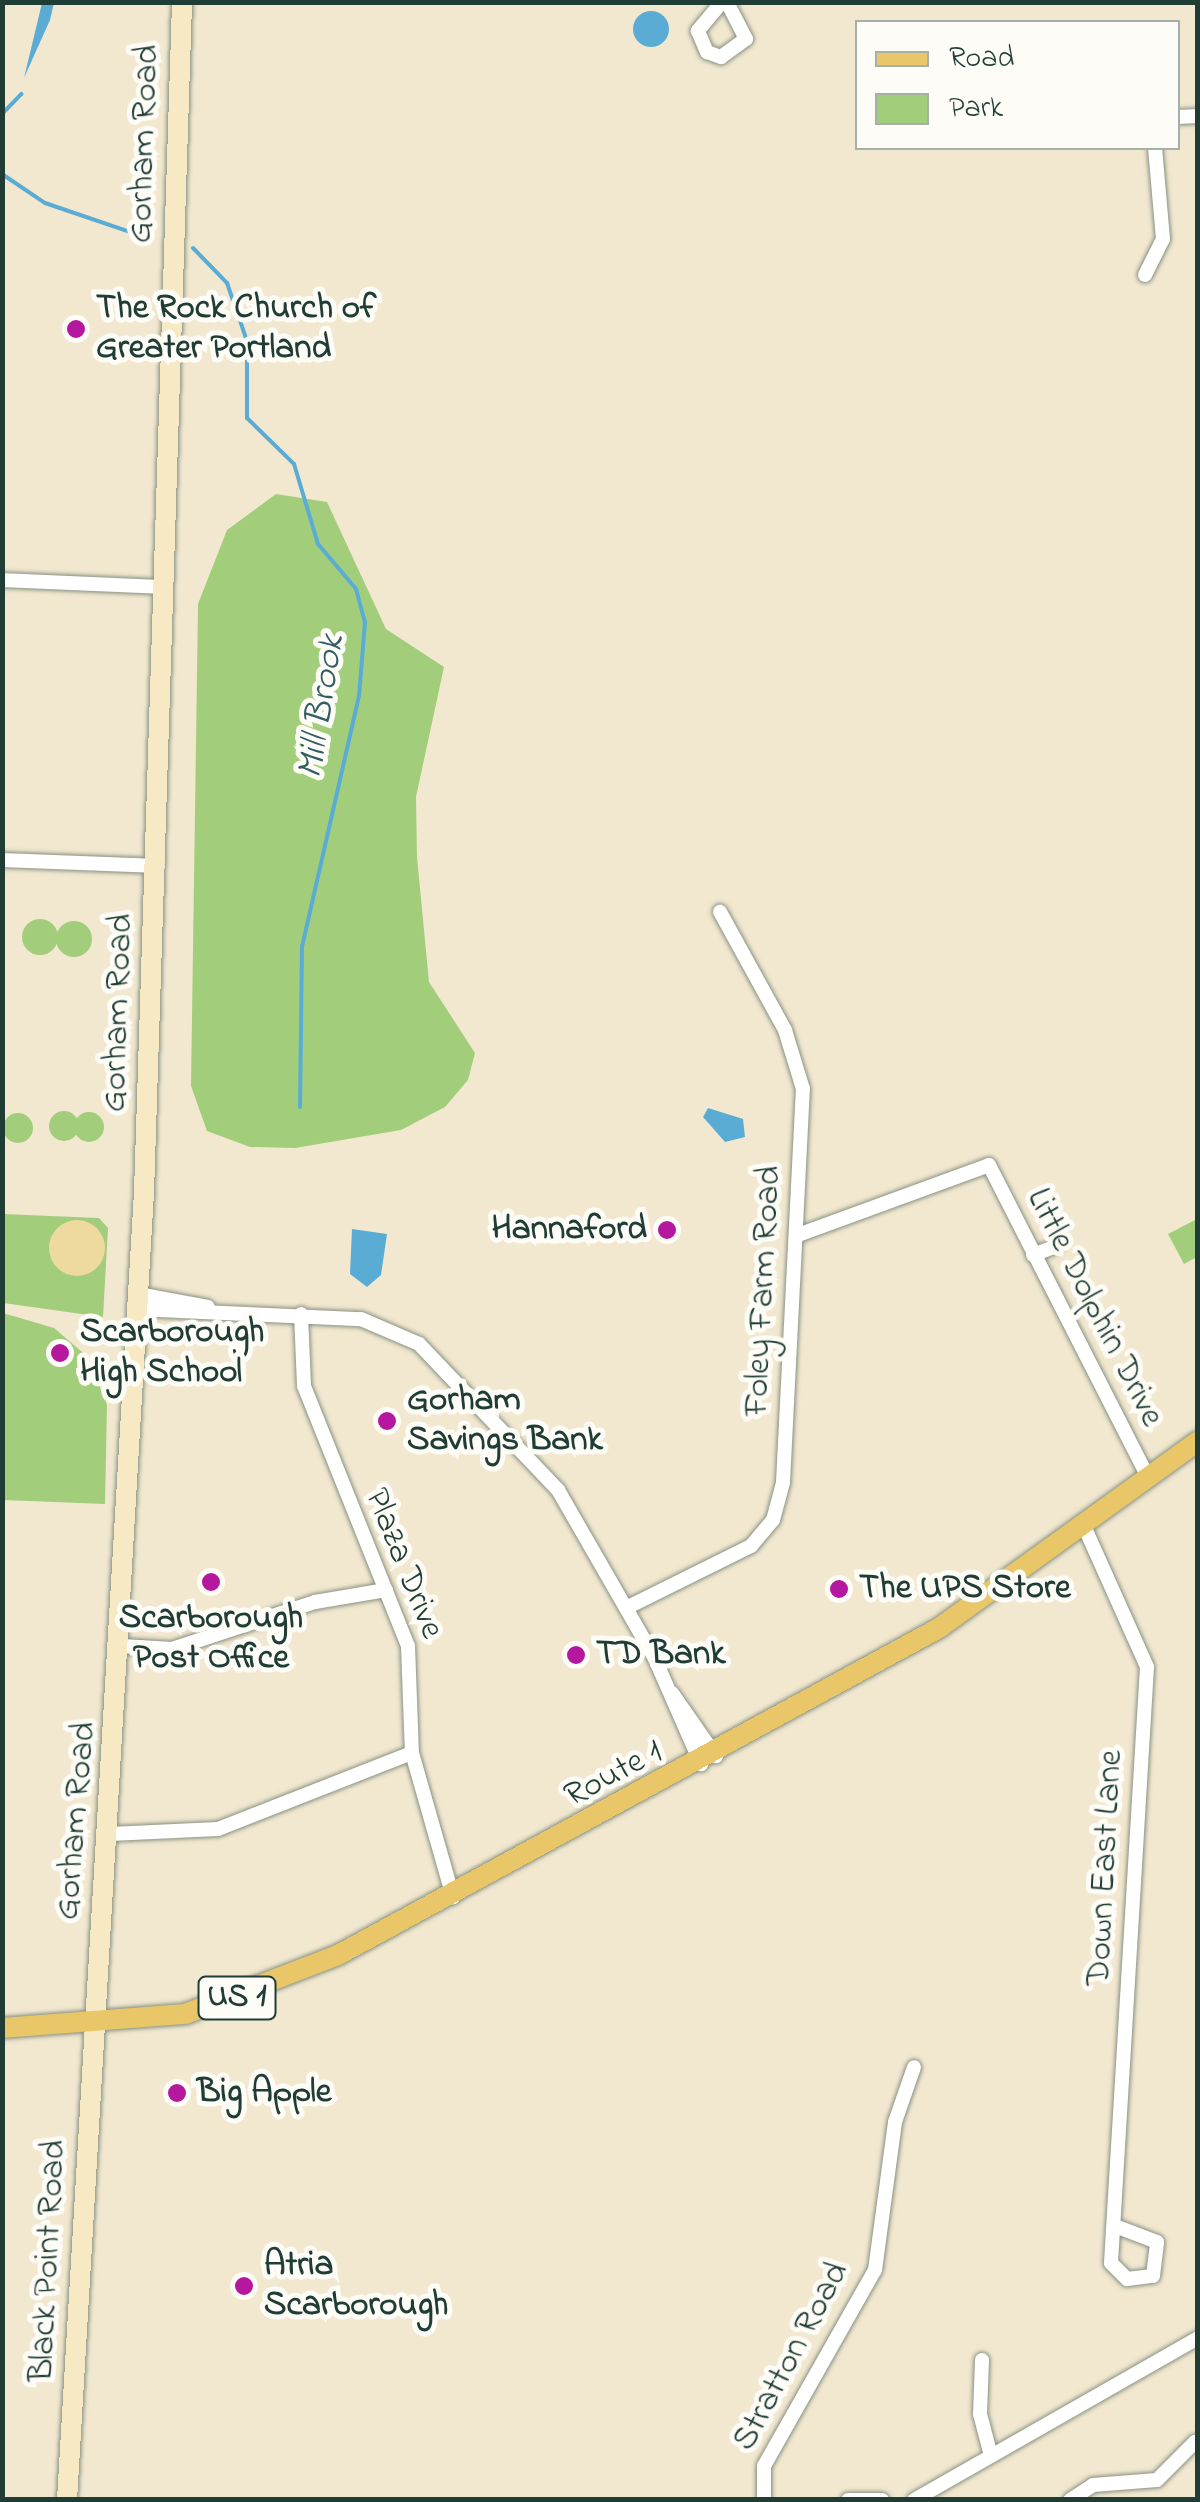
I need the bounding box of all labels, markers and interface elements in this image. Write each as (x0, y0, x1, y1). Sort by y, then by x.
legend (855, 20, 1180, 150)
text: Road (949, 37, 1014, 81)
street label: Gorham Road (121, 44, 169, 244)
text: Park (949, 87, 1003, 131)
place label: The Rock Church of Greater Portland (96, 288, 376, 370)
marker: The Rock Church of Greater Portland (65, 318, 87, 340)
water label: Mill Brook (289, 632, 357, 782)
street label: Gorham Road (95, 913, 143, 1113)
street label: Foley Farm Road (736, 1165, 792, 1417)
street label: Little Dolphin Drive (1016, 1182, 1172, 1434)
place label: Hannaford (491, 1209, 647, 1251)
marker: Hannaford (656, 1219, 678, 1241)
place label: Scarborough High School (80, 1312, 264, 1394)
marker: Scarborough High School (49, 1342, 71, 1364)
place label: Gorham Savings Bank (407, 1380, 603, 1462)
marker: Gorham Savings Bank (376, 1410, 398, 1432)
street label: Plaza Drive (354, 1483, 452, 1645)
place label: The UPS Store (859, 1568, 1071, 1610)
marker: Scarborough Post Office (200, 1571, 222, 1593)
marker: The UPS Store (828, 1578, 850, 1600)
place label: Scarborough Post Office (119, 1598, 303, 1680)
place label: TD Bank (596, 1634, 726, 1676)
marker: TD Bank (565, 1644, 587, 1666)
street label: Gorham Road (47, 1720, 107, 1922)
street label: Route 1 (558, 1732, 670, 1818)
street label: Down East Lane (1079, 1749, 1133, 1987)
road number: US 1 (197, 1971, 277, 2025)
place label: Big Apple (197, 2072, 332, 2114)
marker: Big Apple (166, 2082, 188, 2104)
street label: Black Point Road (22, 2139, 76, 2383)
place label: Atria Scarborough (264, 2245, 448, 2327)
street label: Stratton Road (725, 2255, 859, 2459)
marker: Atria Scarborough (233, 2275, 255, 2297)

